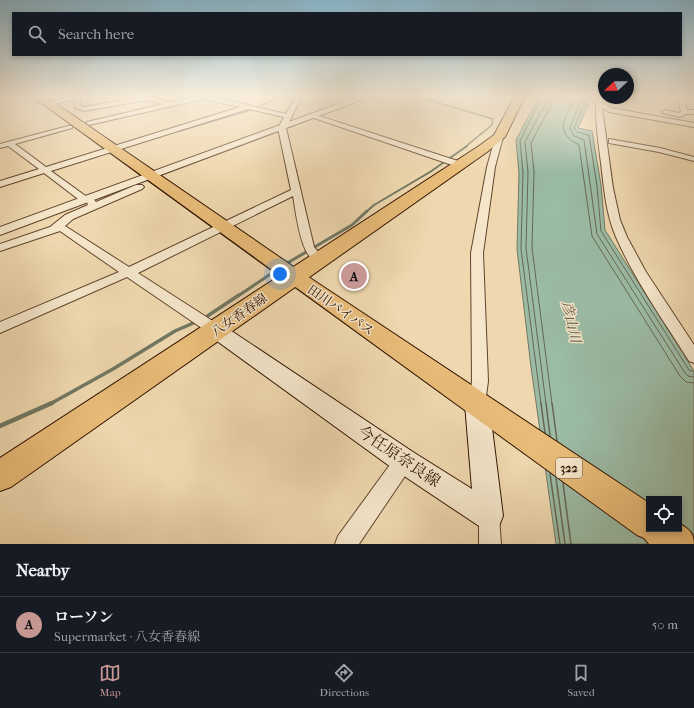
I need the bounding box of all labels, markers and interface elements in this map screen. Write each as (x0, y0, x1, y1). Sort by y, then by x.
search box (12, 12, 682, 56)
icon: search (26, 23, 48, 45)
text: Search here (58, 25, 134, 43)
north arrow (598, 68, 634, 104)
pin: A (341, 261, 367, 291)
your location (270, 264, 290, 284)
street label: 田川バイパス (305, 282, 377, 338)
street label: 八女香春線 (208, 290, 270, 340)
water label: 彦山川 (558, 300, 584, 346)
street label: 今任原奈良線 (354, 421, 444, 491)
road number: 322 (556, 458, 582, 478)
map controls (646, 496, 682, 532)
button: locate (646, 496, 682, 532)
text: Nearby (16, 560, 70, 580)
text: ローソン (54, 608, 113, 626)
text: A (25, 617, 33, 632)
text: 50 m (652, 617, 678, 632)
text: Supermarket · 八女香春線 (54, 629, 200, 644)
tab: Map (99, 662, 121, 699)
tab: Directions (320, 662, 369, 699)
tab: Saved (567, 662, 595, 699)

